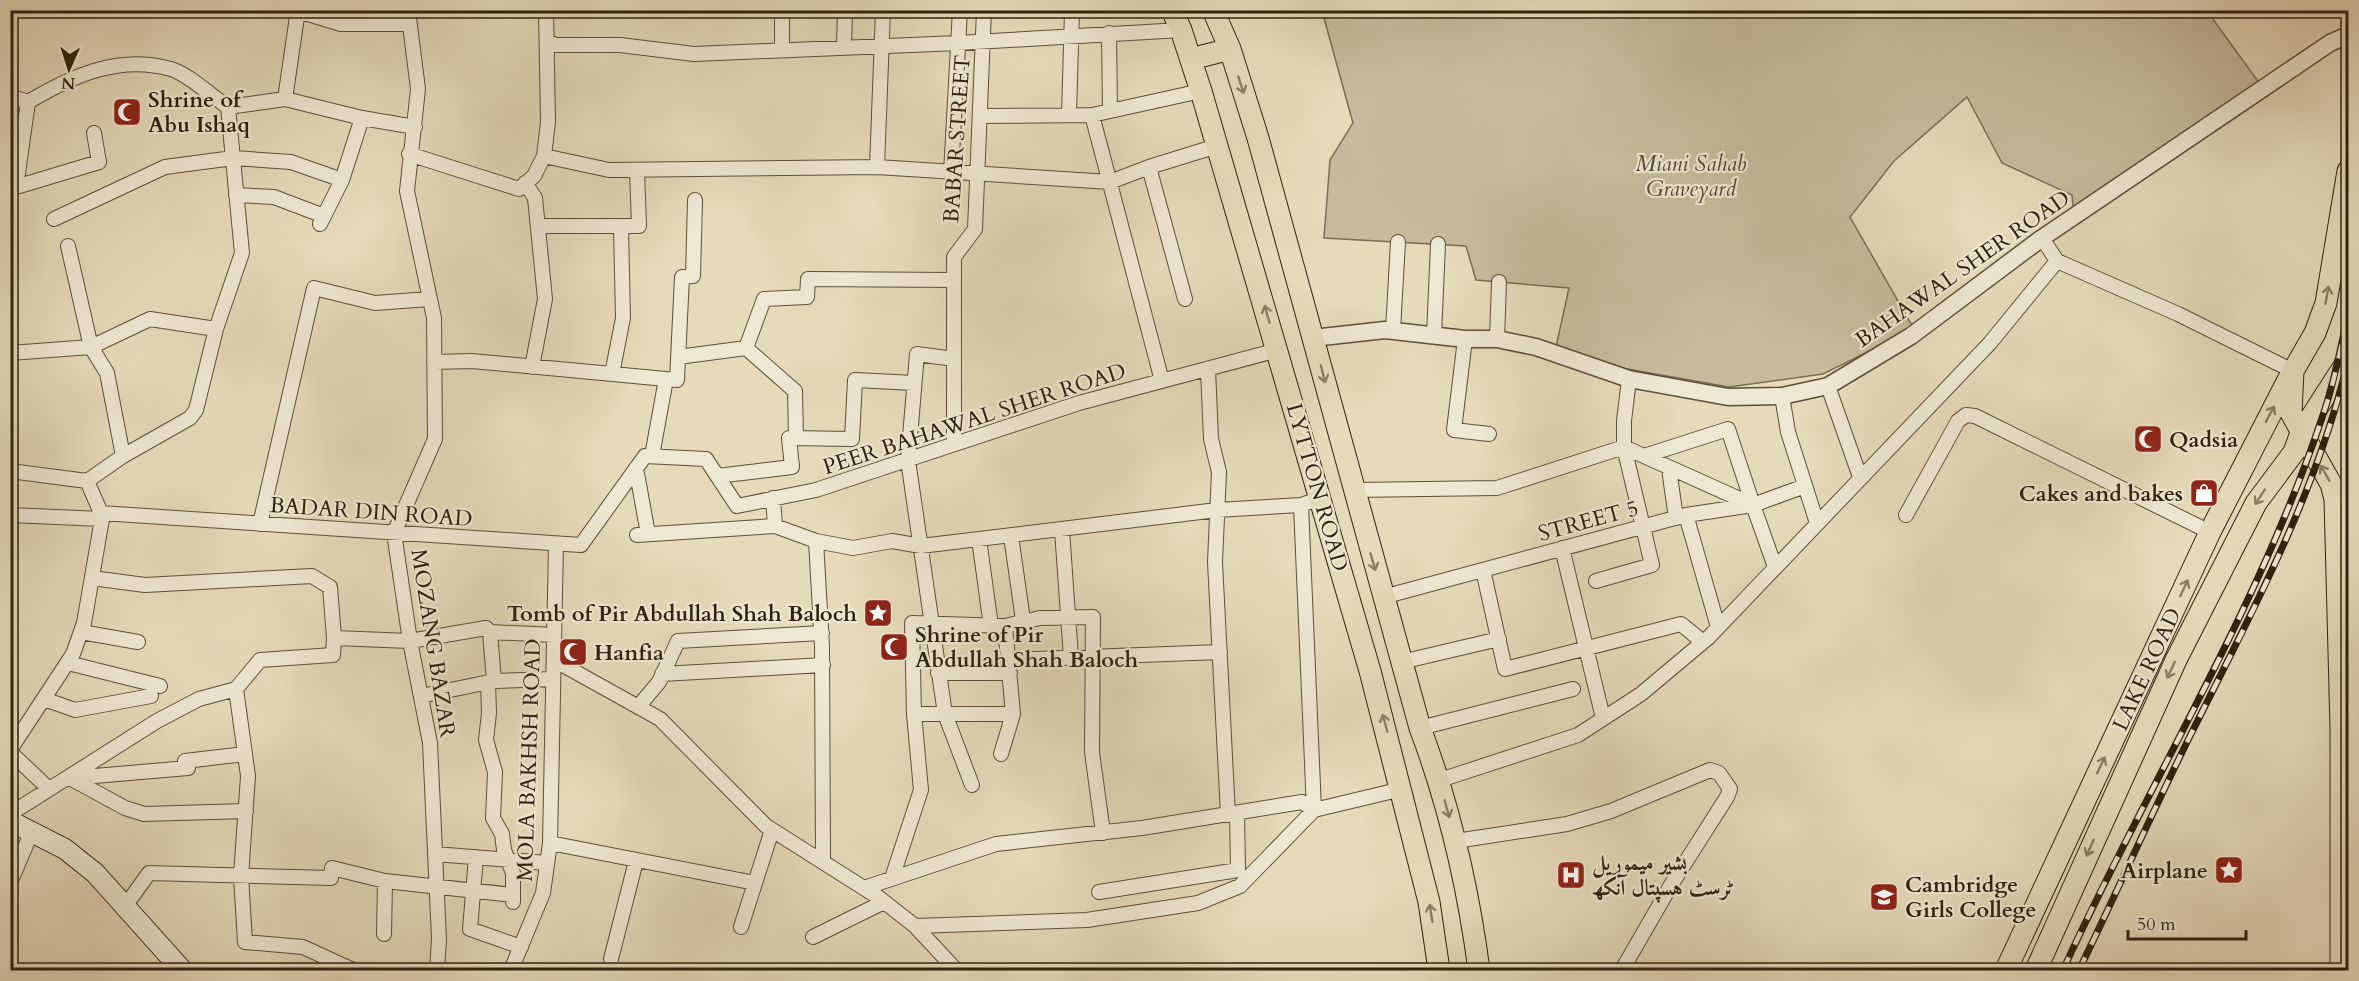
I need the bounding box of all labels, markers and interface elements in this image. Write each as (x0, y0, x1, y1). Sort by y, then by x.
north arrow (39, 39, 99, 99)
street label: BABAR STREET (936, 54, 978, 224)
text: N (61, 72, 76, 94)
one-way arrow (1236, 75, 1247, 94)
place label: Shrine of Abu Ishaq (148, 85, 250, 140)
mosque icon: Shrine of Abu Ishaq (111, 96, 143, 128)
park label: Miani Sahab Graveyard (1636, 149, 1747, 204)
street label: BAHAWAL SHER ROAD (1849, 183, 2076, 354)
one-way arrow (2322, 286, 2333, 305)
one-way arrow (1261, 305, 1272, 324)
street label: PEER BAHAWAL SHER ROAD (819, 356, 1130, 482)
one-way arrow (1317, 364, 1329, 383)
street label: LYTTON ROAD (1279, 400, 1355, 575)
one-way arrow (2265, 405, 2276, 423)
mosque icon: Qadsia (2132, 423, 2164, 455)
place label: Qadsia (2169, 425, 2238, 455)
one-way arrow (2318, 465, 2330, 482)
shop icon: Cakes and bakes (2188, 477, 2220, 509)
place label: Cakes and bakes (2019, 479, 2183, 509)
one-way arrow (2254, 488, 2266, 505)
street label: BADAR DIN ROAD (269, 490, 473, 534)
street label: STREET 5 (1535, 493, 1642, 549)
street label: MOZANG BAZAR (403, 547, 463, 740)
one-way arrow (1368, 552, 1380, 571)
one-way arrow (2178, 580, 2190, 598)
place icon: Tomb of Pir Abdullah Shah Baloch (862, 597, 894, 629)
place label: Tomb of Pir Abdullah Shah Baloch (507, 599, 857, 629)
street label: LAKE ROAD (2105, 603, 2189, 736)
place label: Shrine of Pir Abdullah Shah Baloch (915, 620, 1139, 675)
mosque icon: Shrine of Pir Abdullah Shah Baloch (878, 631, 910, 663)
mosque icon: Hanfia (557, 636, 589, 668)
street label: MOLA BAKHSH ROAD (510, 638, 548, 882)
place label: Hanfia (594, 638, 664, 668)
one-way arrow (2165, 661, 2177, 679)
one-way arrow (1378, 714, 1390, 733)
one-way arrow (2095, 756, 2107, 774)
one-way arrow (1442, 799, 1454, 818)
one-way arrow (2084, 838, 2095, 856)
place label: بشیر میموریل ٹرسٹ ہسپتال آنکھ (1592, 848, 1734, 903)
place icon: Airplane (2213, 854, 2245, 886)
place label: Airplane (2121, 856, 2208, 886)
hospital icon: بشیر میموریل ٹرسٹ ہسپتال آنکھ (1555, 859, 1587, 891)
place label: Cambridge Girls College (1905, 870, 2036, 925)
school or university icon: Cambridge Girls College (1868, 881, 1900, 913)
one-way arrow (1425, 903, 1436, 923)
scale bar (2128, 903, 2246, 941)
text: 50 m (2137, 912, 2176, 937)

